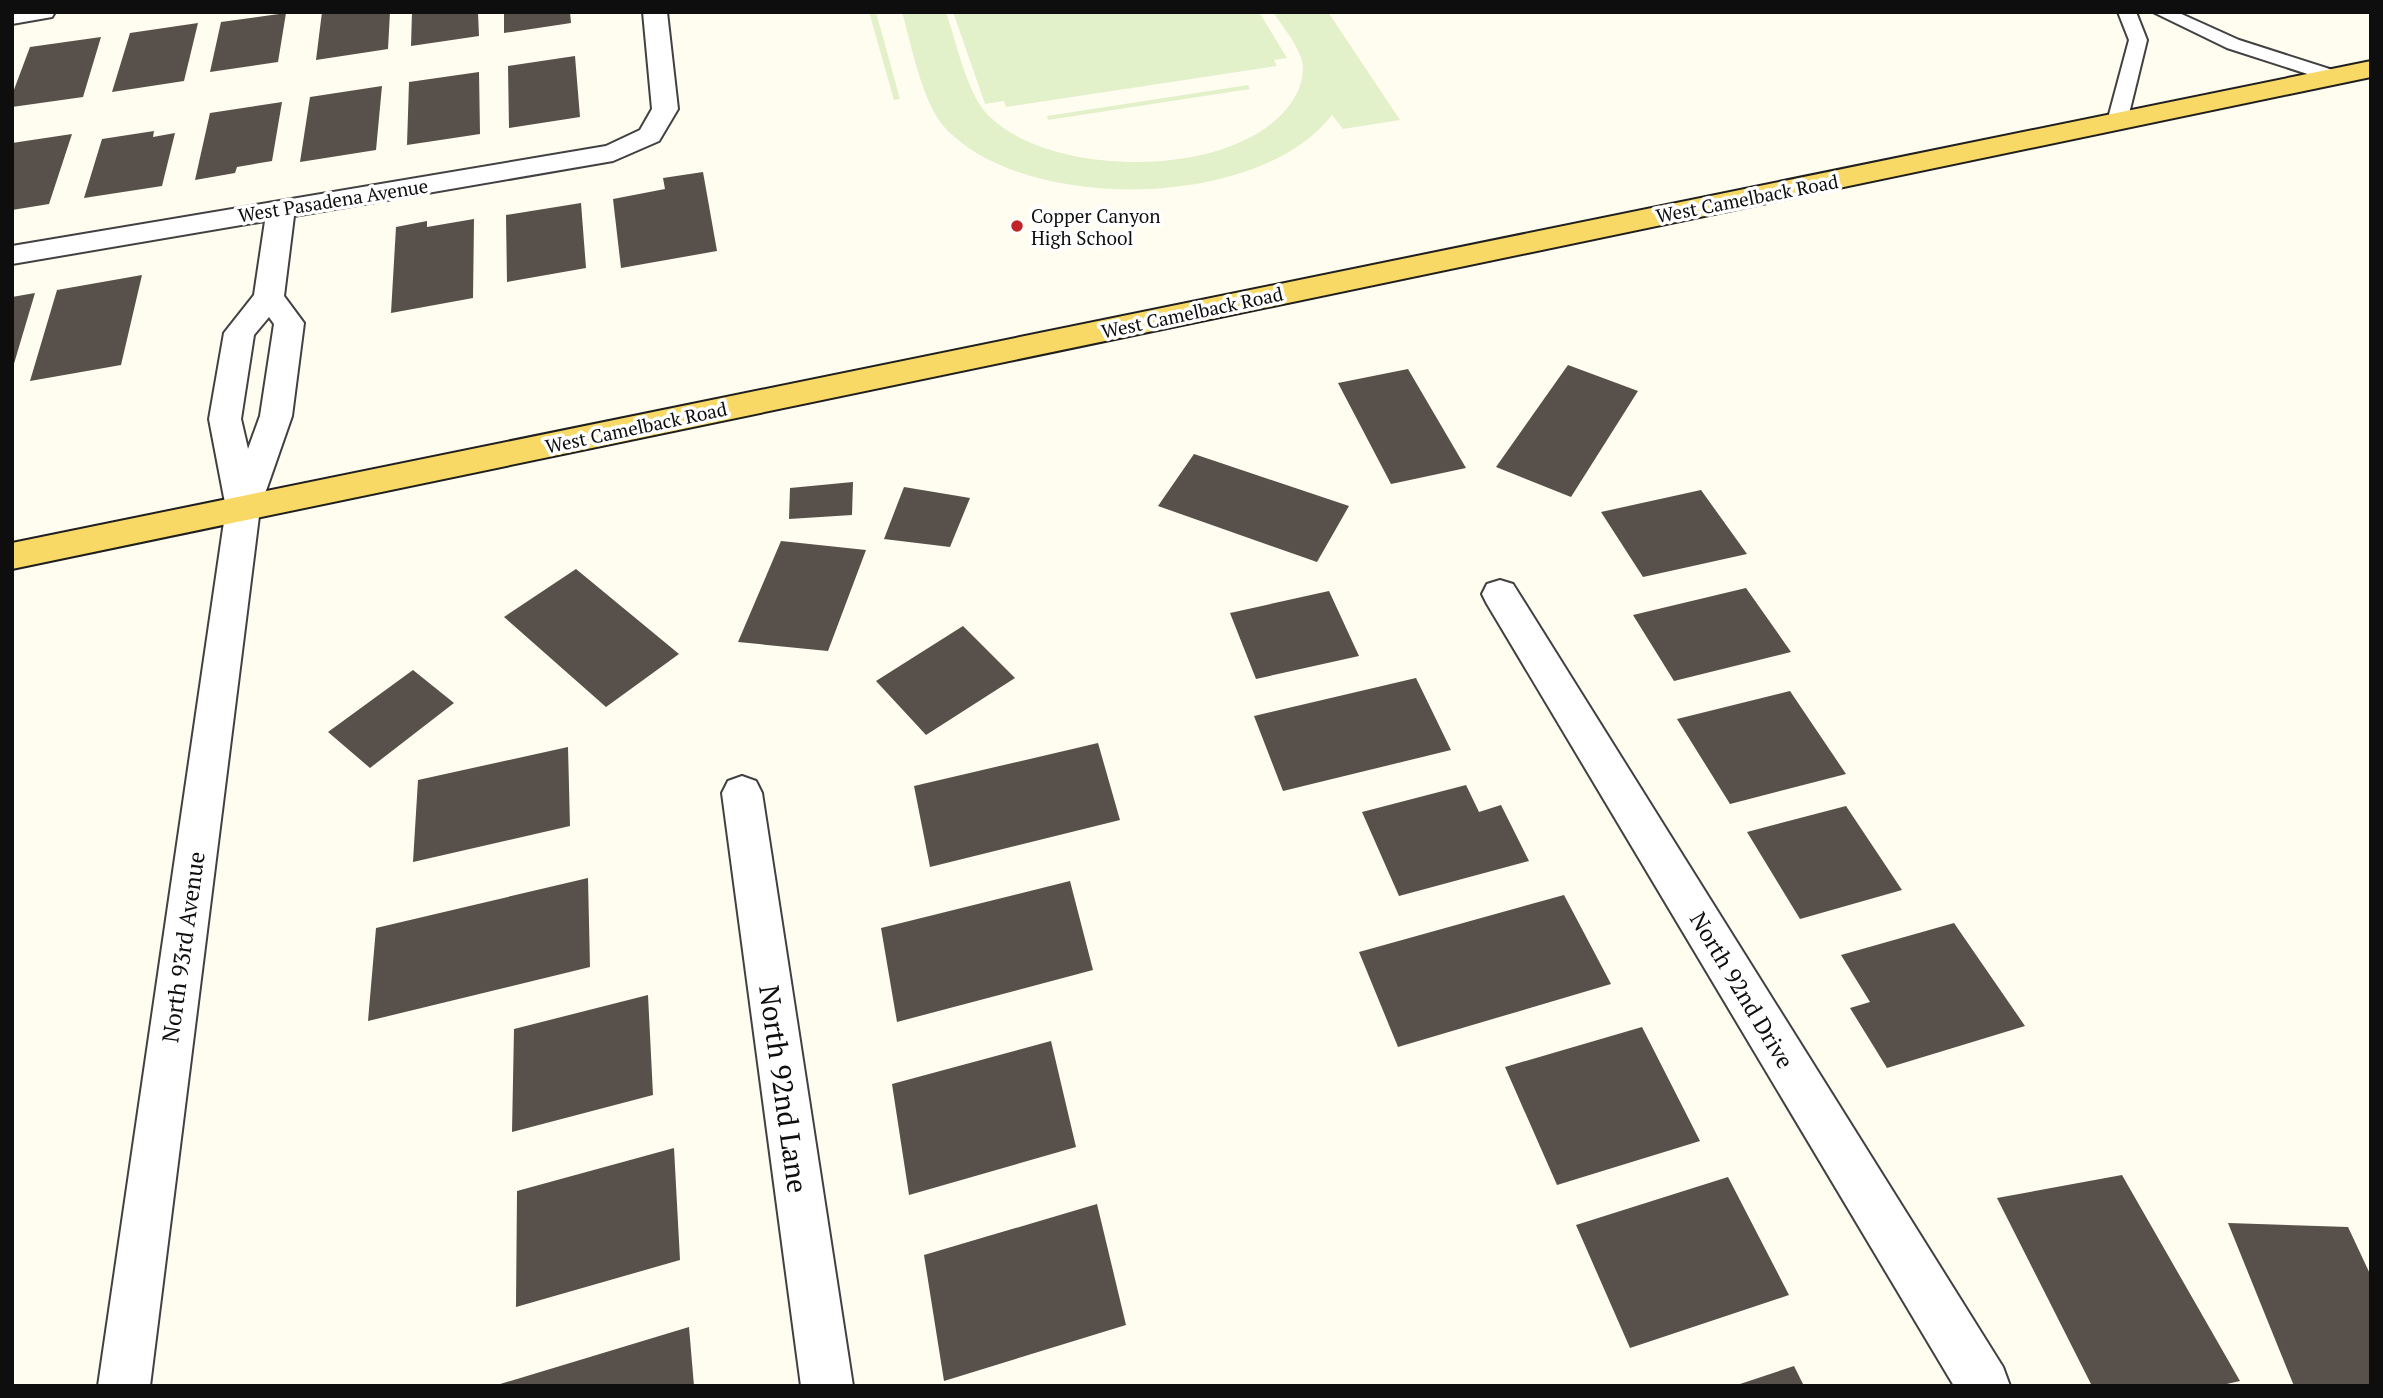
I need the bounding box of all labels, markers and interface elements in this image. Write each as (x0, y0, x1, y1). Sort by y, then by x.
street label: West Camelback Road (1654, 168, 1841, 228)
street label: West Pasadena Avenue (236, 173, 430, 227)
place label: Copper Canyon High School (1031, 203, 1160, 250)
marker: Copper Canyon High School (1009, 218, 1025, 234)
street label: West Camelback Road (1099, 280, 1286, 343)
street label: West Camelback Road (543, 395, 730, 458)
street label: North 93rd Avenue (154, 849, 212, 1045)
street label: North 92nd Drive (1683, 906, 1801, 1074)
street label: North 92nd Lane (751, 983, 817, 1195)

